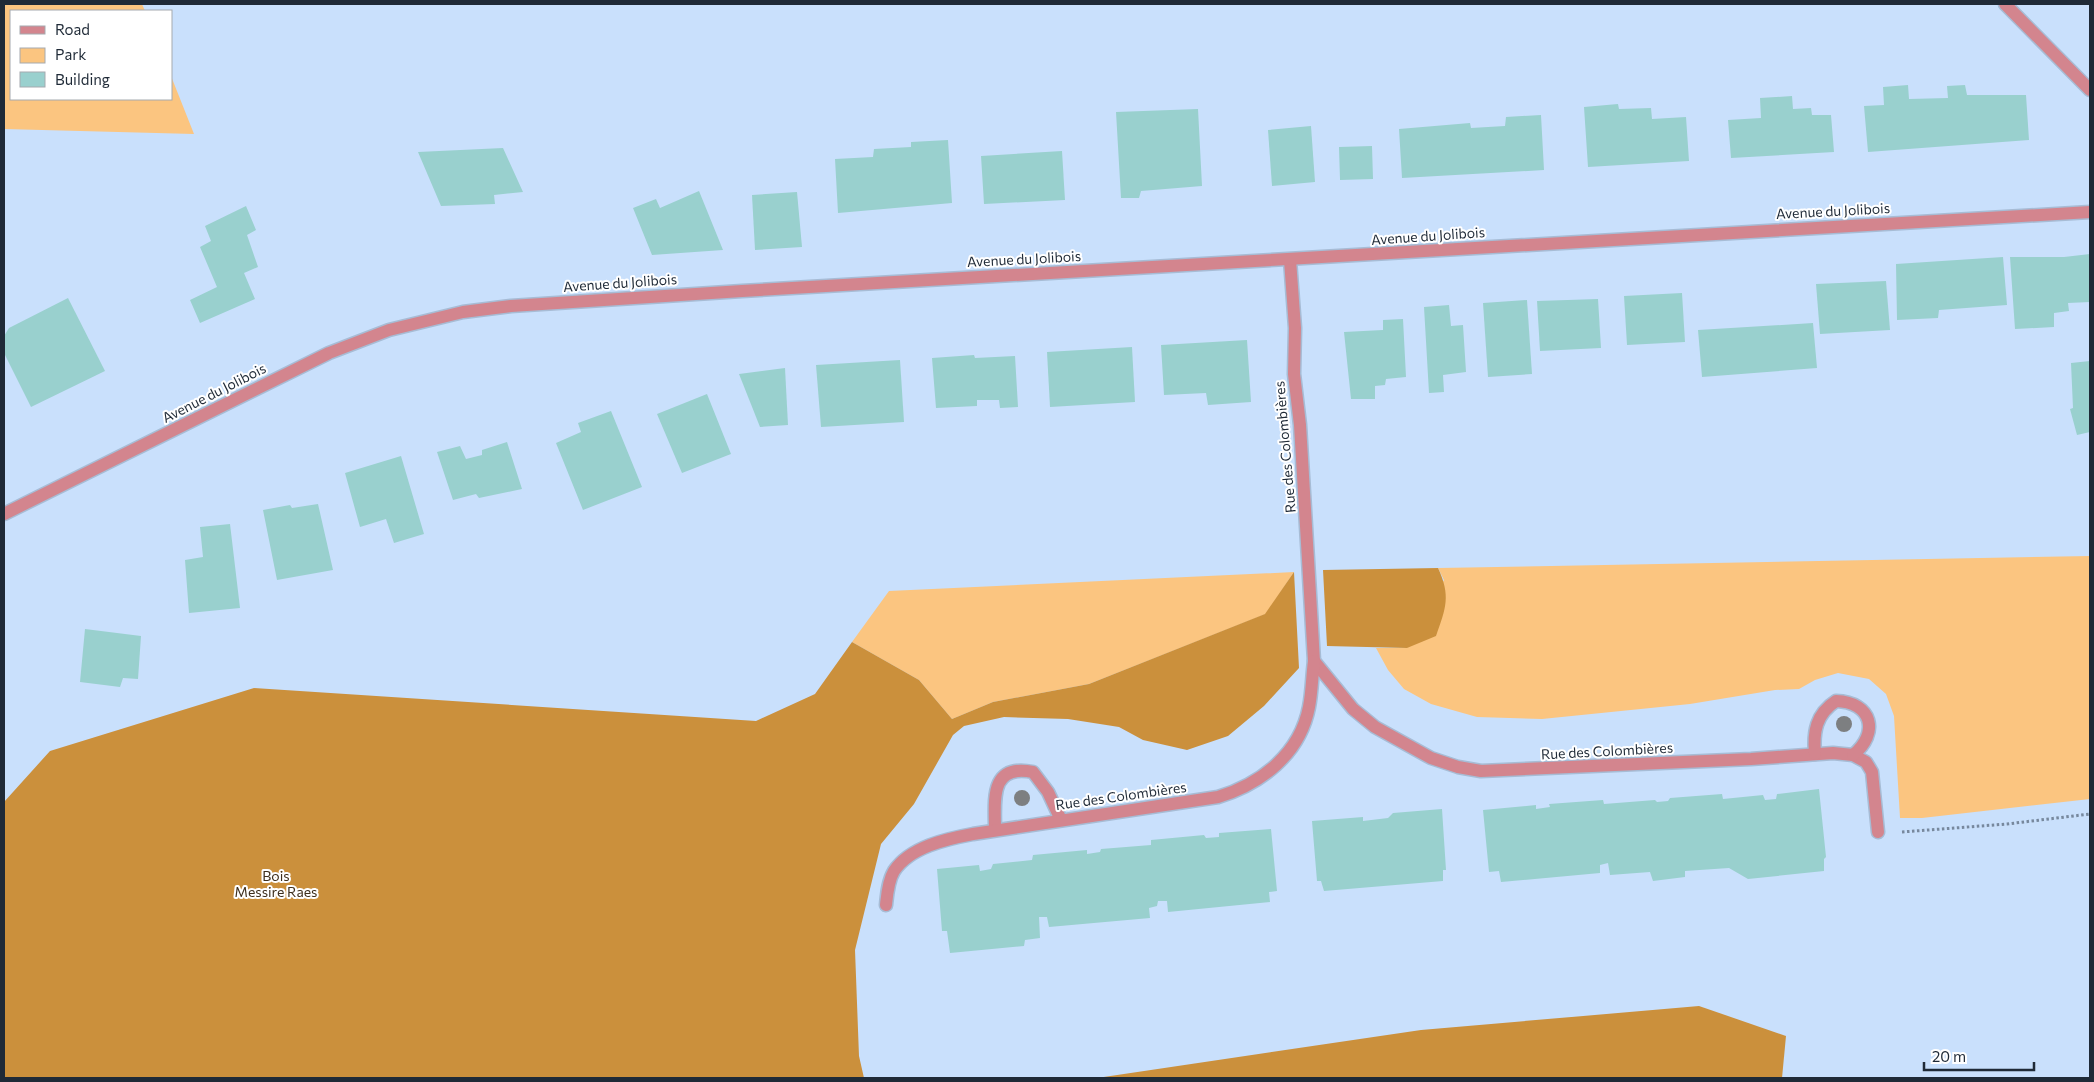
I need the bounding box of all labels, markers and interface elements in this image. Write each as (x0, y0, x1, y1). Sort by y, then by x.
legend (10, 10, 172, 100)
text: Road (55, 20, 90, 38)
text: Park (55, 45, 86, 63)
text: Building (55, 70, 110, 88)
street label: Avenue du Jolibois (1776, 199, 1890, 222)
street label: Avenue du Jolibois (1370, 223, 1485, 248)
street label: Avenue du Jolibois (967, 247, 1081, 270)
street label: Avenue du Jolibois (562, 270, 677, 295)
street label: Avenue du Jolibois (159, 359, 268, 426)
street label: Rue des Colombières (1270, 380, 1299, 514)
street label: Rue des Colombières (1541, 739, 1673, 762)
street label: Rue des Colombières (1054, 778, 1188, 813)
park label: Bois Messire Raes (235, 867, 317, 900)
scale bar (1924, 1040, 2034, 1072)
text: 20 m (1932, 1047, 1966, 1065)

